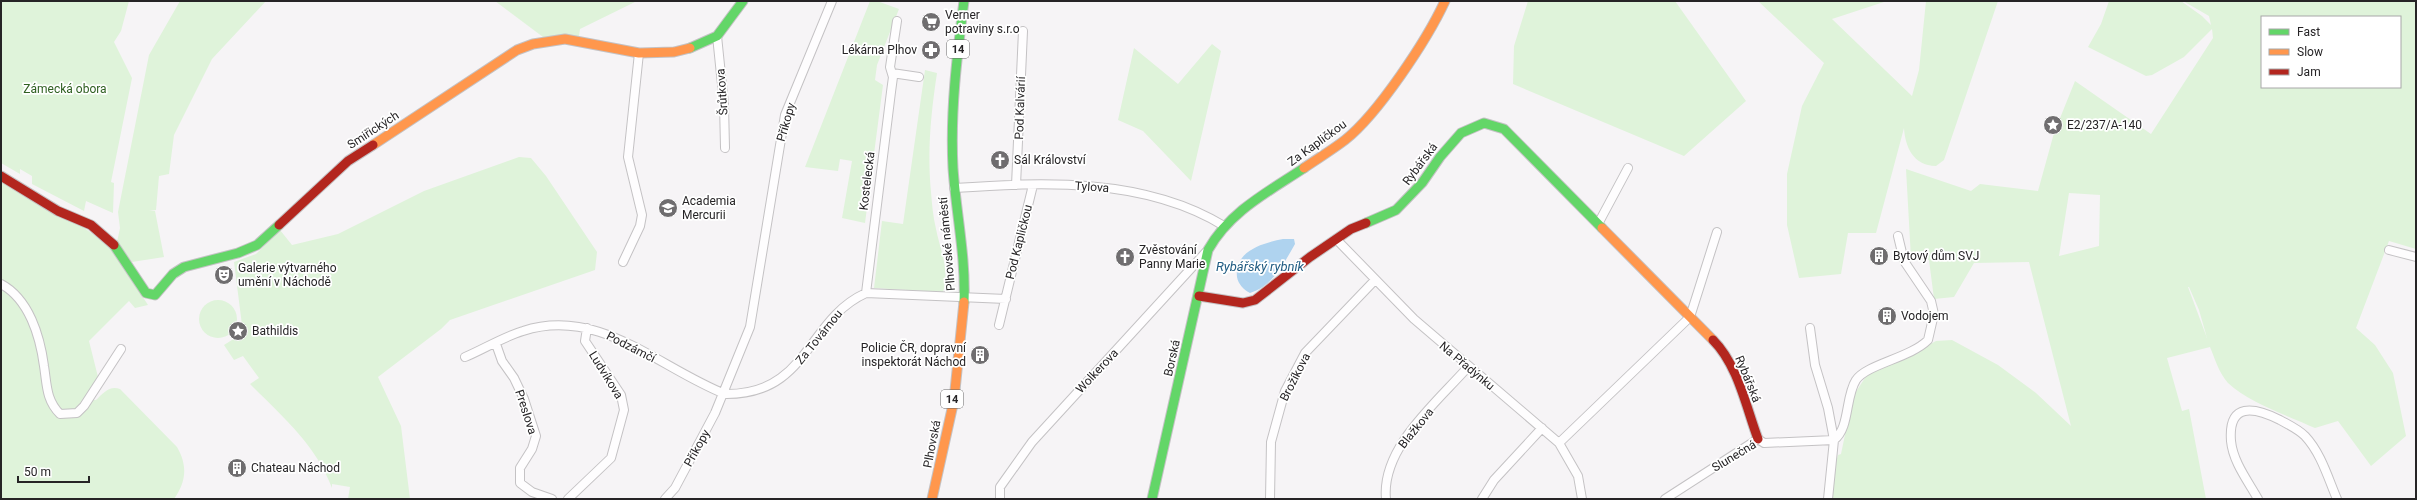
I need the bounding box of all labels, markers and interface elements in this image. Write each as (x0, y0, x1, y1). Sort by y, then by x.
place label: Verner potraviny s.r.o (945, 8, 1020, 36)
supermarket icon: Verner potraviny s.r.o (920, 11, 942, 33)
legend (2261, 16, 2401, 88)
text: Fast (2297, 25, 2320, 39)
pharmacy icon: Lékárna Plhov (920, 39, 942, 61)
road number: 14 (947, 40, 969, 58)
place label: Lékárna Plhov (842, 43, 917, 57)
text: Slow (2297, 45, 2323, 59)
text: Jam (2297, 65, 2321, 79)
street label: Šrůtkova (712, 68, 731, 116)
street label: Pod Kalvárií (1012, 75, 1028, 140)
park label: Zámecká obora (23, 82, 107, 96)
street label: Příkopy (774, 101, 798, 143)
street label: Smiřických (345, 108, 401, 152)
place icon: E2/237/A-140 (2042, 114, 2064, 136)
street label: Za Kapličkou (1285, 117, 1349, 169)
place label: E2/237/A-140 (2067, 118, 2142, 132)
street label: Rybářská (1400, 140, 1440, 188)
church icon: Sál Království (989, 149, 1011, 171)
street label: Kostelecká (856, 151, 878, 211)
place label: Sál Království (1014, 153, 1087, 167)
street label: Tylova (1074, 179, 1110, 195)
place label: Academia Mercurii (682, 194, 736, 222)
street label: Plhovské náměstí (936, 195, 958, 292)
school or university icon: Academia Mercurii (657, 197, 679, 219)
street label: Pod Kapličkou (1003, 203, 1035, 281)
place label: Zvěstování Panny Marie (1139, 243, 1205, 271)
building icon: Bytový dům SVJ (1868, 245, 1890, 267)
church icon: Zvěstování Panny Marie (1114, 246, 1136, 268)
place label: Bytový dům SVJ (1893, 249, 1979, 263)
water label: Rybářský rybník (1216, 259, 1305, 274)
place label: Galerie výtvarného umění v Náchodě (238, 261, 337, 289)
theatre icon: Galerie výtvarného umění v Náchodě (213, 264, 235, 286)
building icon: Vodojem (1876, 305, 1898, 327)
street label: Za Továrnou (793, 307, 845, 367)
place label: Vodojem (1901, 309, 1949, 323)
place icon: Bathildis (227, 320, 249, 342)
place label: Bathildis (252, 324, 298, 338)
street label: Podzámčí (604, 329, 659, 366)
street label: Borská (1161, 338, 1183, 378)
street label: Na Přadýnku (1437, 339, 1497, 393)
place label: Policie ČR, dopravní inspektorát Náchod (861, 340, 967, 369)
building icon: Policie ČR, dopravní inspektorát Náchod (969, 344, 991, 366)
street label: Wolkerova (1073, 346, 1121, 396)
street label: Ludvíkova (586, 349, 626, 401)
street label: Brožíkova (1277, 351, 1313, 403)
street label: Rybářská (1732, 354, 1764, 404)
street label: Preslova (512, 388, 540, 436)
road number: 14 (941, 390, 963, 408)
street label: Blažkova (1395, 405, 1437, 451)
street label: Plhovská (921, 419, 943, 469)
street label: Příkopy (681, 427, 713, 469)
street label: Slunečná (1709, 437, 1759, 475)
building icon: Chateau Náchod (226, 457, 248, 479)
scale bar (18, 458, 89, 484)
place label: Chateau Náchod (251, 461, 340, 475)
text: 50 m (24, 465, 51, 479)

